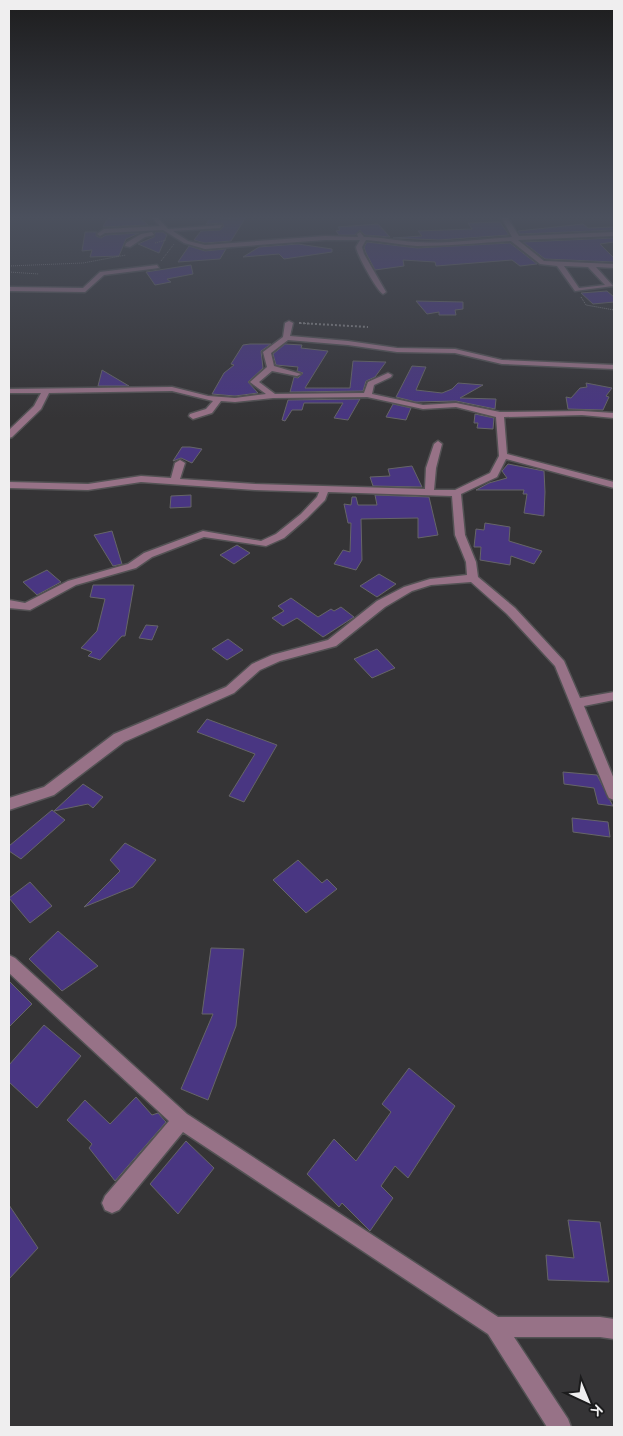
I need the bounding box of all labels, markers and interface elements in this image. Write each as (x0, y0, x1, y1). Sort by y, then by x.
north arrow (563, 1376, 613, 1426)
text: K (587, 1401, 606, 1420)

